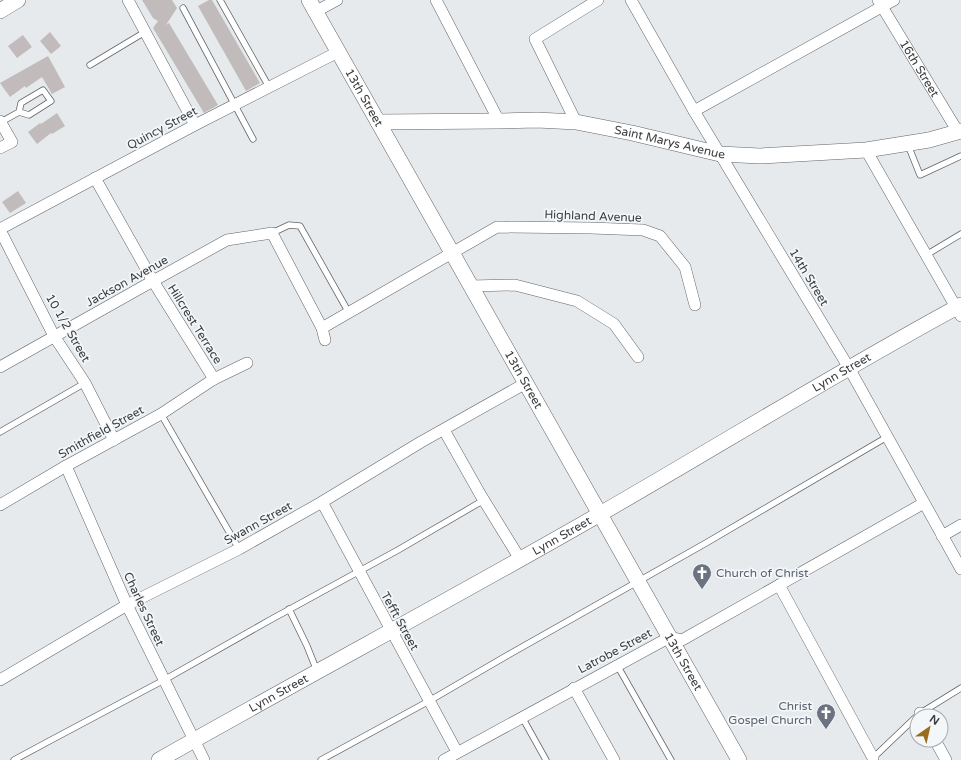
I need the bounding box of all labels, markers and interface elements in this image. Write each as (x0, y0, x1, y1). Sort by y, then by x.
street label: 16th Street (897, 37, 942, 100)
street label: 13th Street (342, 66, 386, 129)
street label: Quincy Street (124, 103, 200, 152)
street label: Saint Marys Avenue (613, 123, 726, 161)
street label: Highland Avenue (544, 207, 642, 225)
street label: 14th Street (786, 246, 832, 309)
street label: Jackson Avenue (84, 253, 171, 309)
street label: Hillcrest Terrace (165, 282, 225, 367)
street label: 10 1/2 Street (43, 292, 93, 365)
street label: 13th Street (502, 348, 546, 411)
street label: Lynn Street (810, 350, 874, 395)
street label: Smithfield Street (56, 403, 146, 461)
street label: Swann Street (222, 498, 295, 547)
street label: Lynn Street (530, 513, 594, 558)
church icon: Church of Christ (691, 562, 713, 590)
place label: Church of Christ (716, 566, 809, 580)
street label: Charles Street (121, 570, 167, 649)
street label: Tefft Street (378, 589, 422, 653)
street label: Latrobe Street (576, 625, 655, 676)
street label: 13th Street (661, 630, 705, 693)
street label: Lynn Street (246, 671, 311, 715)
place label: Christ Gospel Church (728, 699, 812, 727)
church icon: Christ Gospel Church (815, 702, 837, 730)
north arrow (909, 708, 949, 748)
text: N (927, 712, 942, 728)

